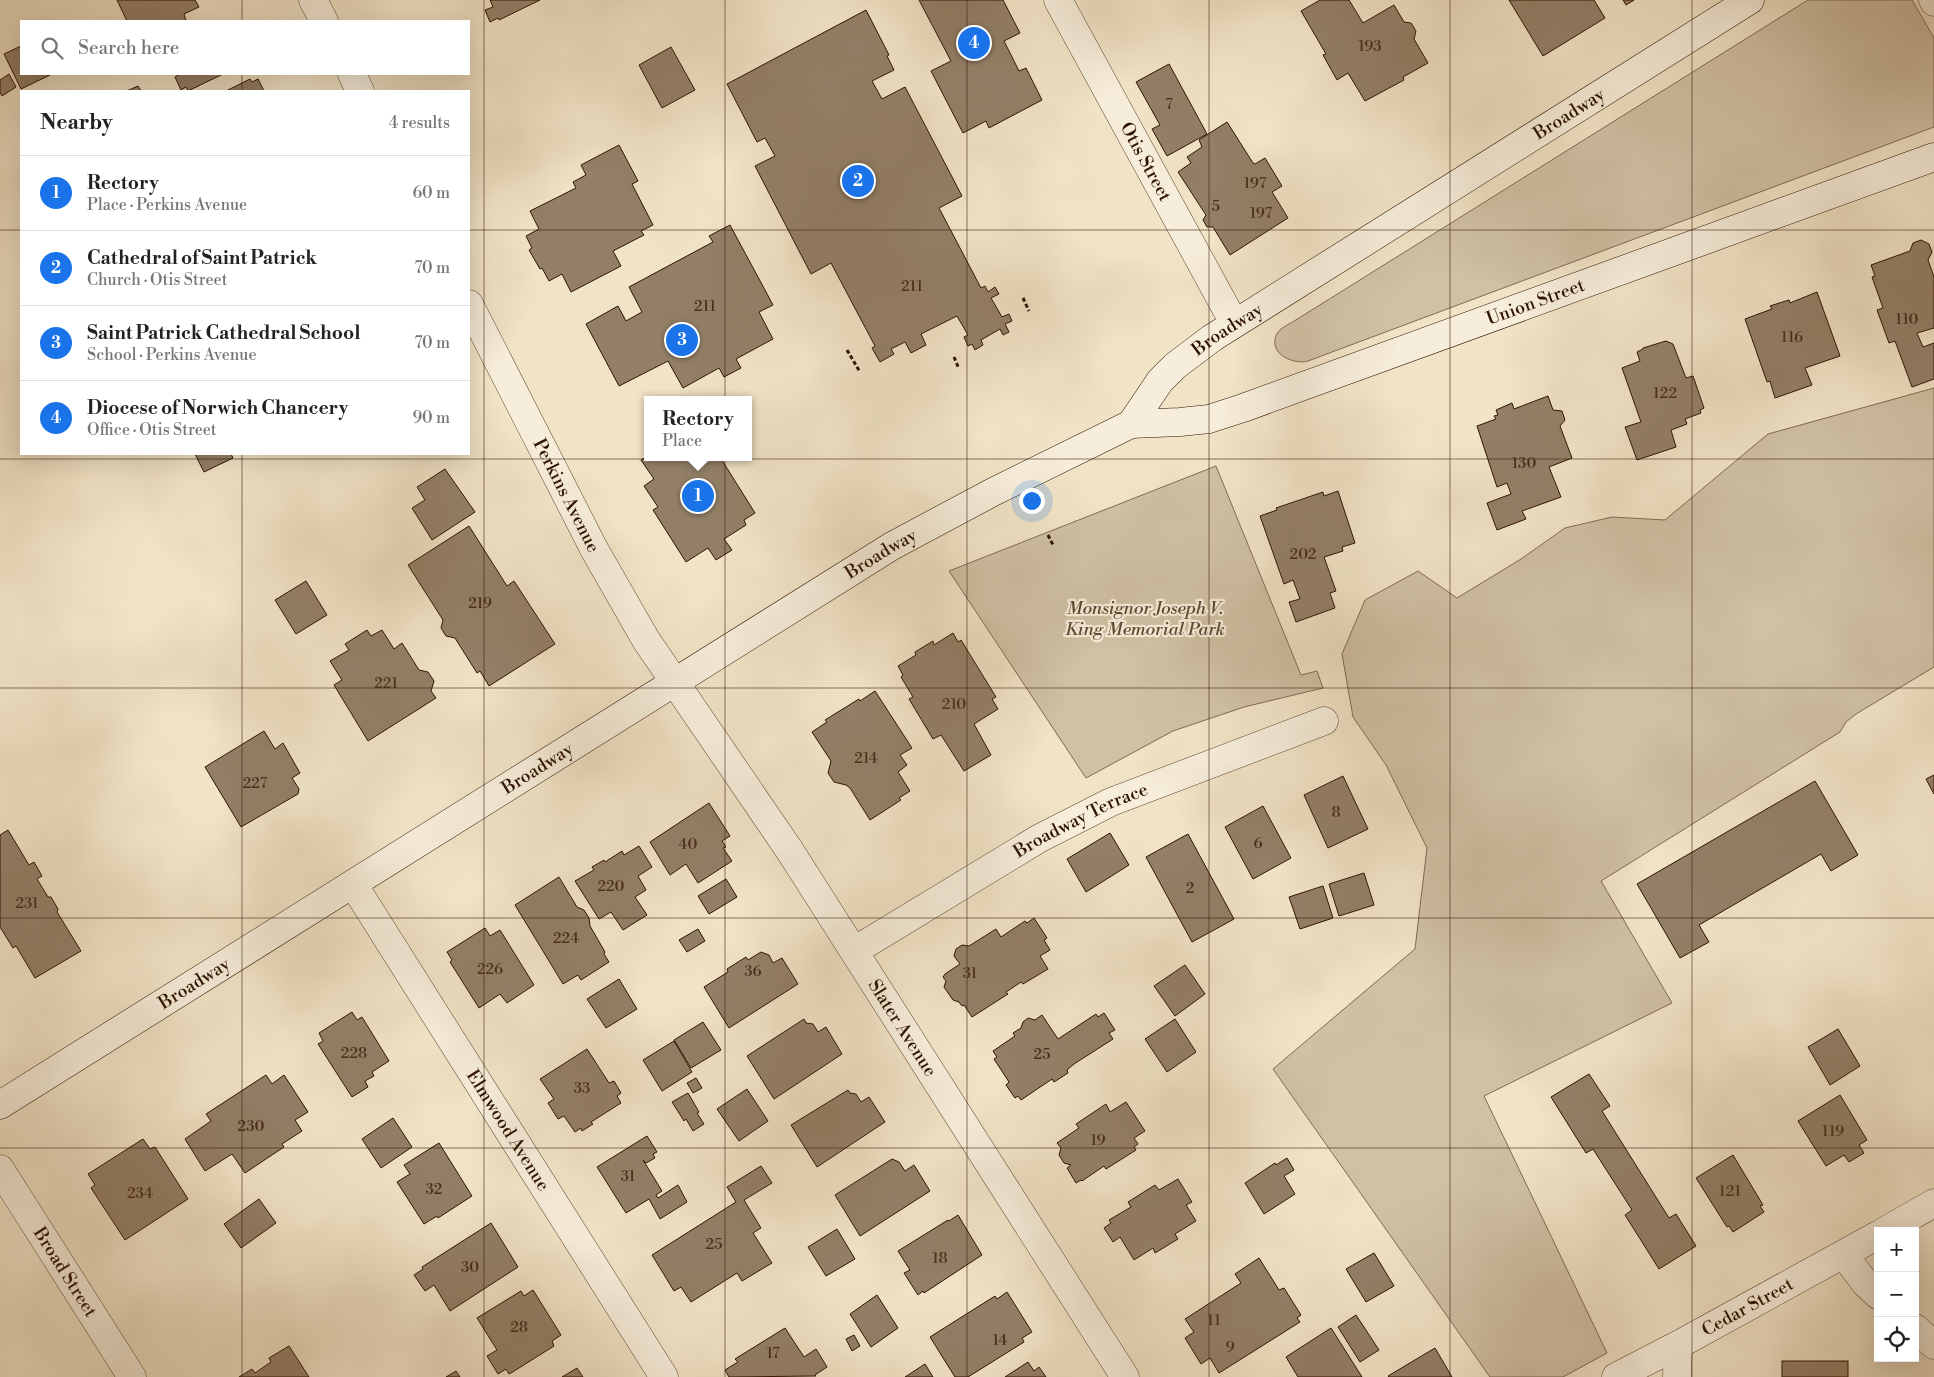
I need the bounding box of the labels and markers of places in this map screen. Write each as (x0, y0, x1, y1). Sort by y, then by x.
pin: 4 (958, 24, 990, 62)
pin: 2 (842, 162, 874, 200)
pin: 3 (666, 321, 698, 359)
pin: 1 (682, 477, 714, 515)

